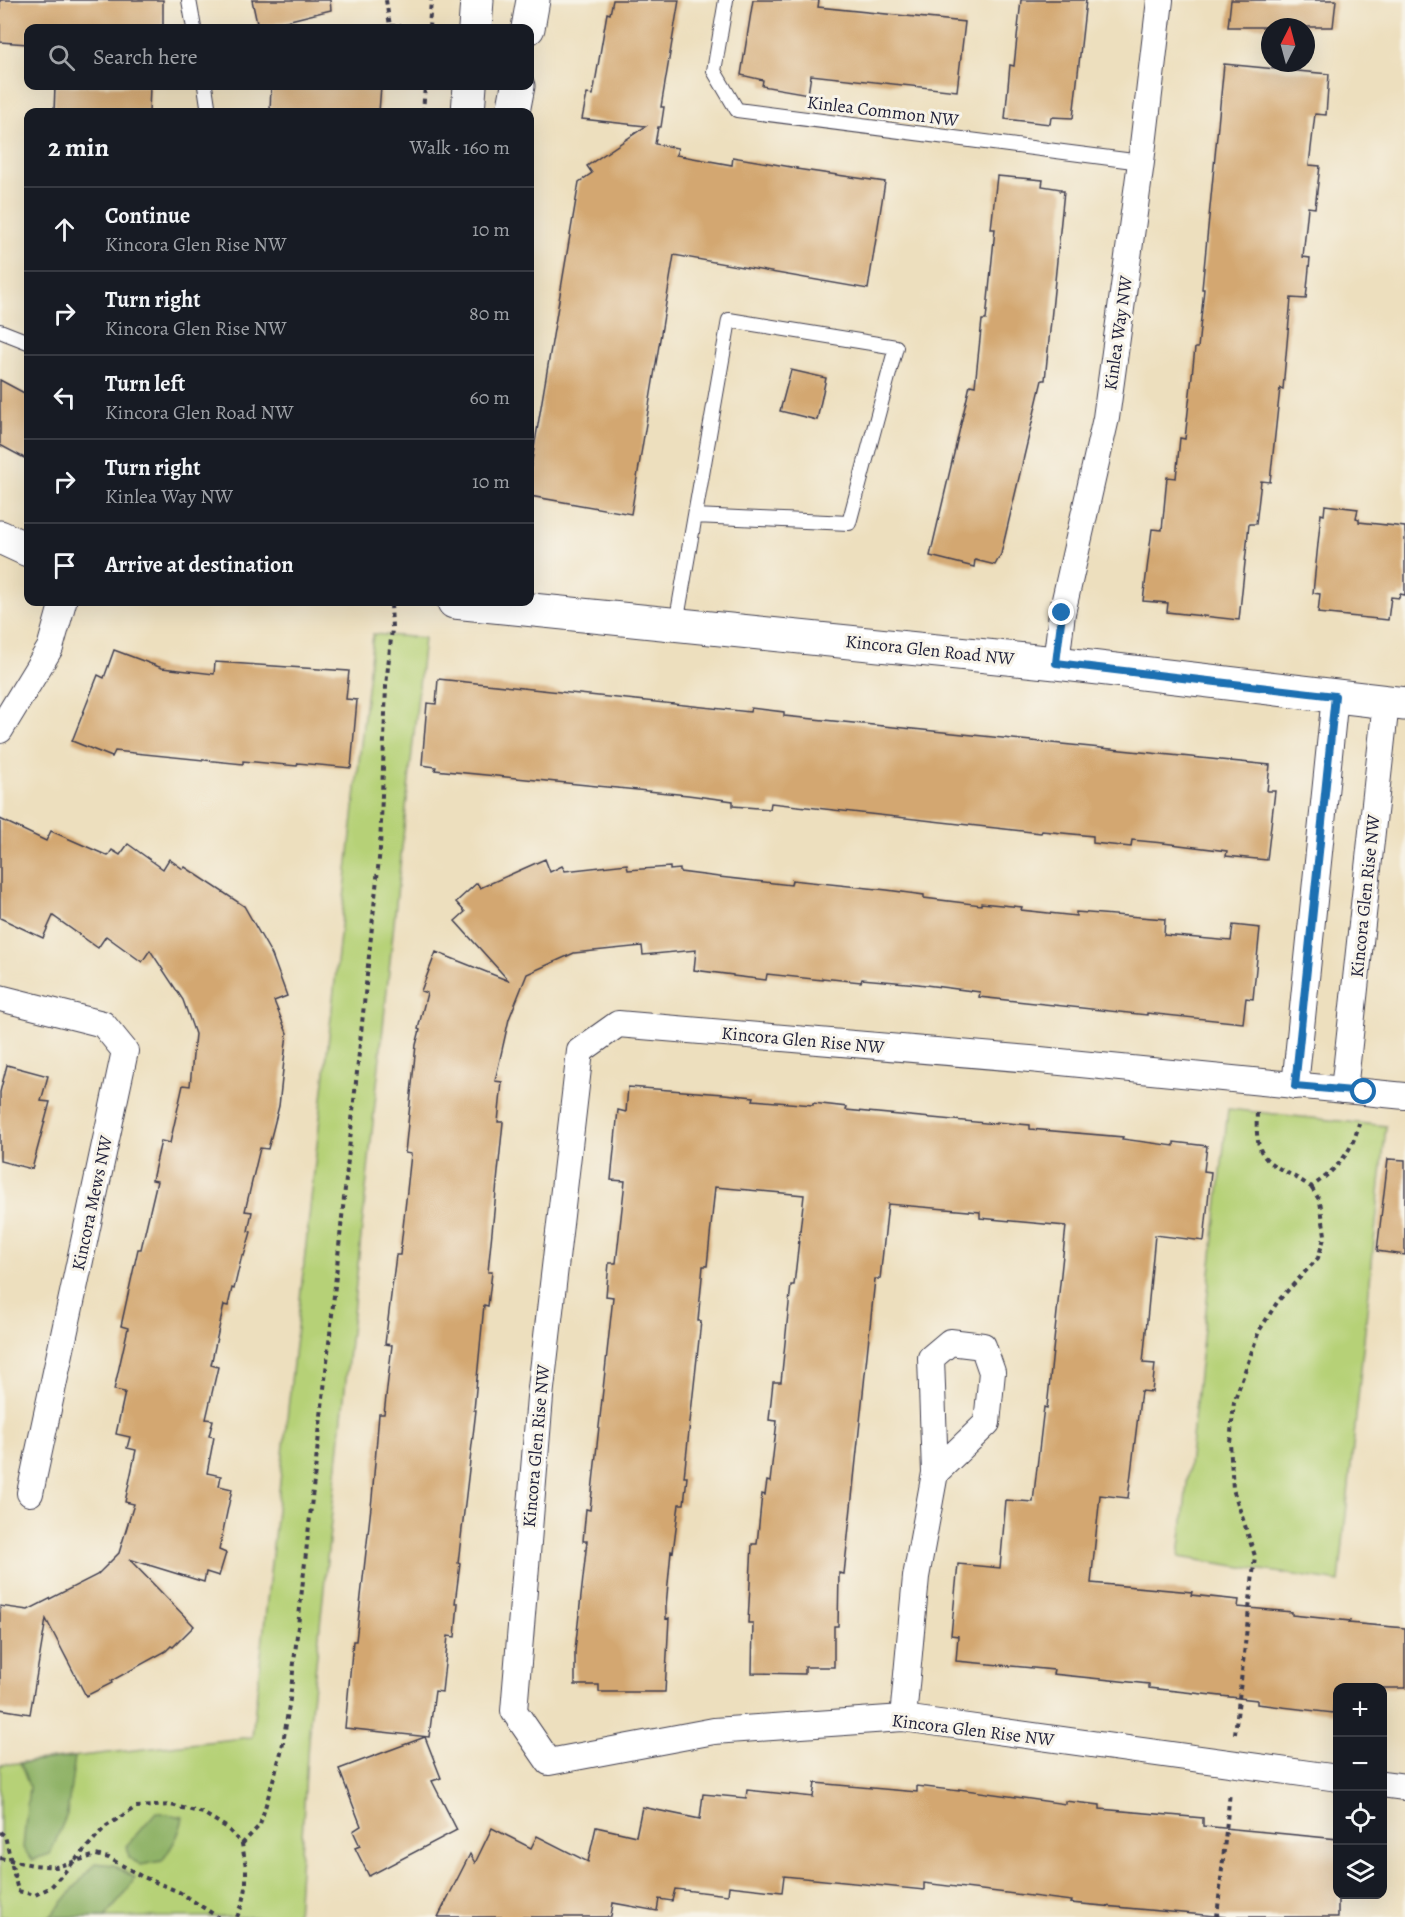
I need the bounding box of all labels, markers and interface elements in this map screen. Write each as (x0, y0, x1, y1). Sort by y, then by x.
north arrow (1261, 18, 1315, 72)
search box (24, 24, 534, 90)
icon: search (45, 41, 78, 74)
text: Search here (93, 42, 198, 72)
street label: Kinlea Common NW (806, 90, 960, 132)
text: 2 min (48, 130, 109, 165)
text: Walk · 160 m (410, 134, 510, 161)
text: Continue (105, 201, 190, 231)
icon: ahead (48, 213, 81, 246)
text: 10 m (472, 216, 510, 243)
text: Kincora Glen Rise NW (105, 231, 287, 258)
street label: Kinlea Way NW (1098, 274, 1138, 392)
text: Turn right (105, 285, 201, 315)
icon: right (48, 297, 81, 330)
text: 80 m (469, 300, 510, 327)
text: Kincora Glen Rise NW (105, 315, 287, 342)
text: Turn left (105, 369, 185, 399)
icon: left (48, 381, 81, 414)
text: 60 m (470, 384, 510, 411)
text: Kincora Glen Road NW (105, 399, 294, 426)
text: Turn right (105, 453, 201, 483)
icon: right (48, 465, 81, 498)
text: 10 m (472, 468, 510, 495)
text: Kinlea Way NW (105, 483, 233, 510)
icon: arrive (48, 549, 81, 582)
text: Arrive at destination (105, 550, 294, 580)
route end (1048, 599, 1074, 625)
street label: Kincora Glen Road NW (844, 629, 1016, 671)
street label: Kincora Glen Rise NW (1345, 813, 1385, 979)
street label: Kincora Glen Rise NW (721, 1021, 886, 1059)
route start (1350, 1078, 1376, 1104)
street label: Kincora Mews NW (66, 1133, 118, 1273)
street label: Kincora Glen Rise NW (517, 1363, 555, 1528)
map controls (1333, 1683, 1387, 1899)
button: + (1333, 1683, 1387, 1737)
street label: Kincora Glen Rise NW (890, 1708, 1056, 1752)
button: − (1333, 1737, 1387, 1791)
button: locate (1333, 1791, 1387, 1845)
button: layers (1333, 1845, 1387, 1899)

